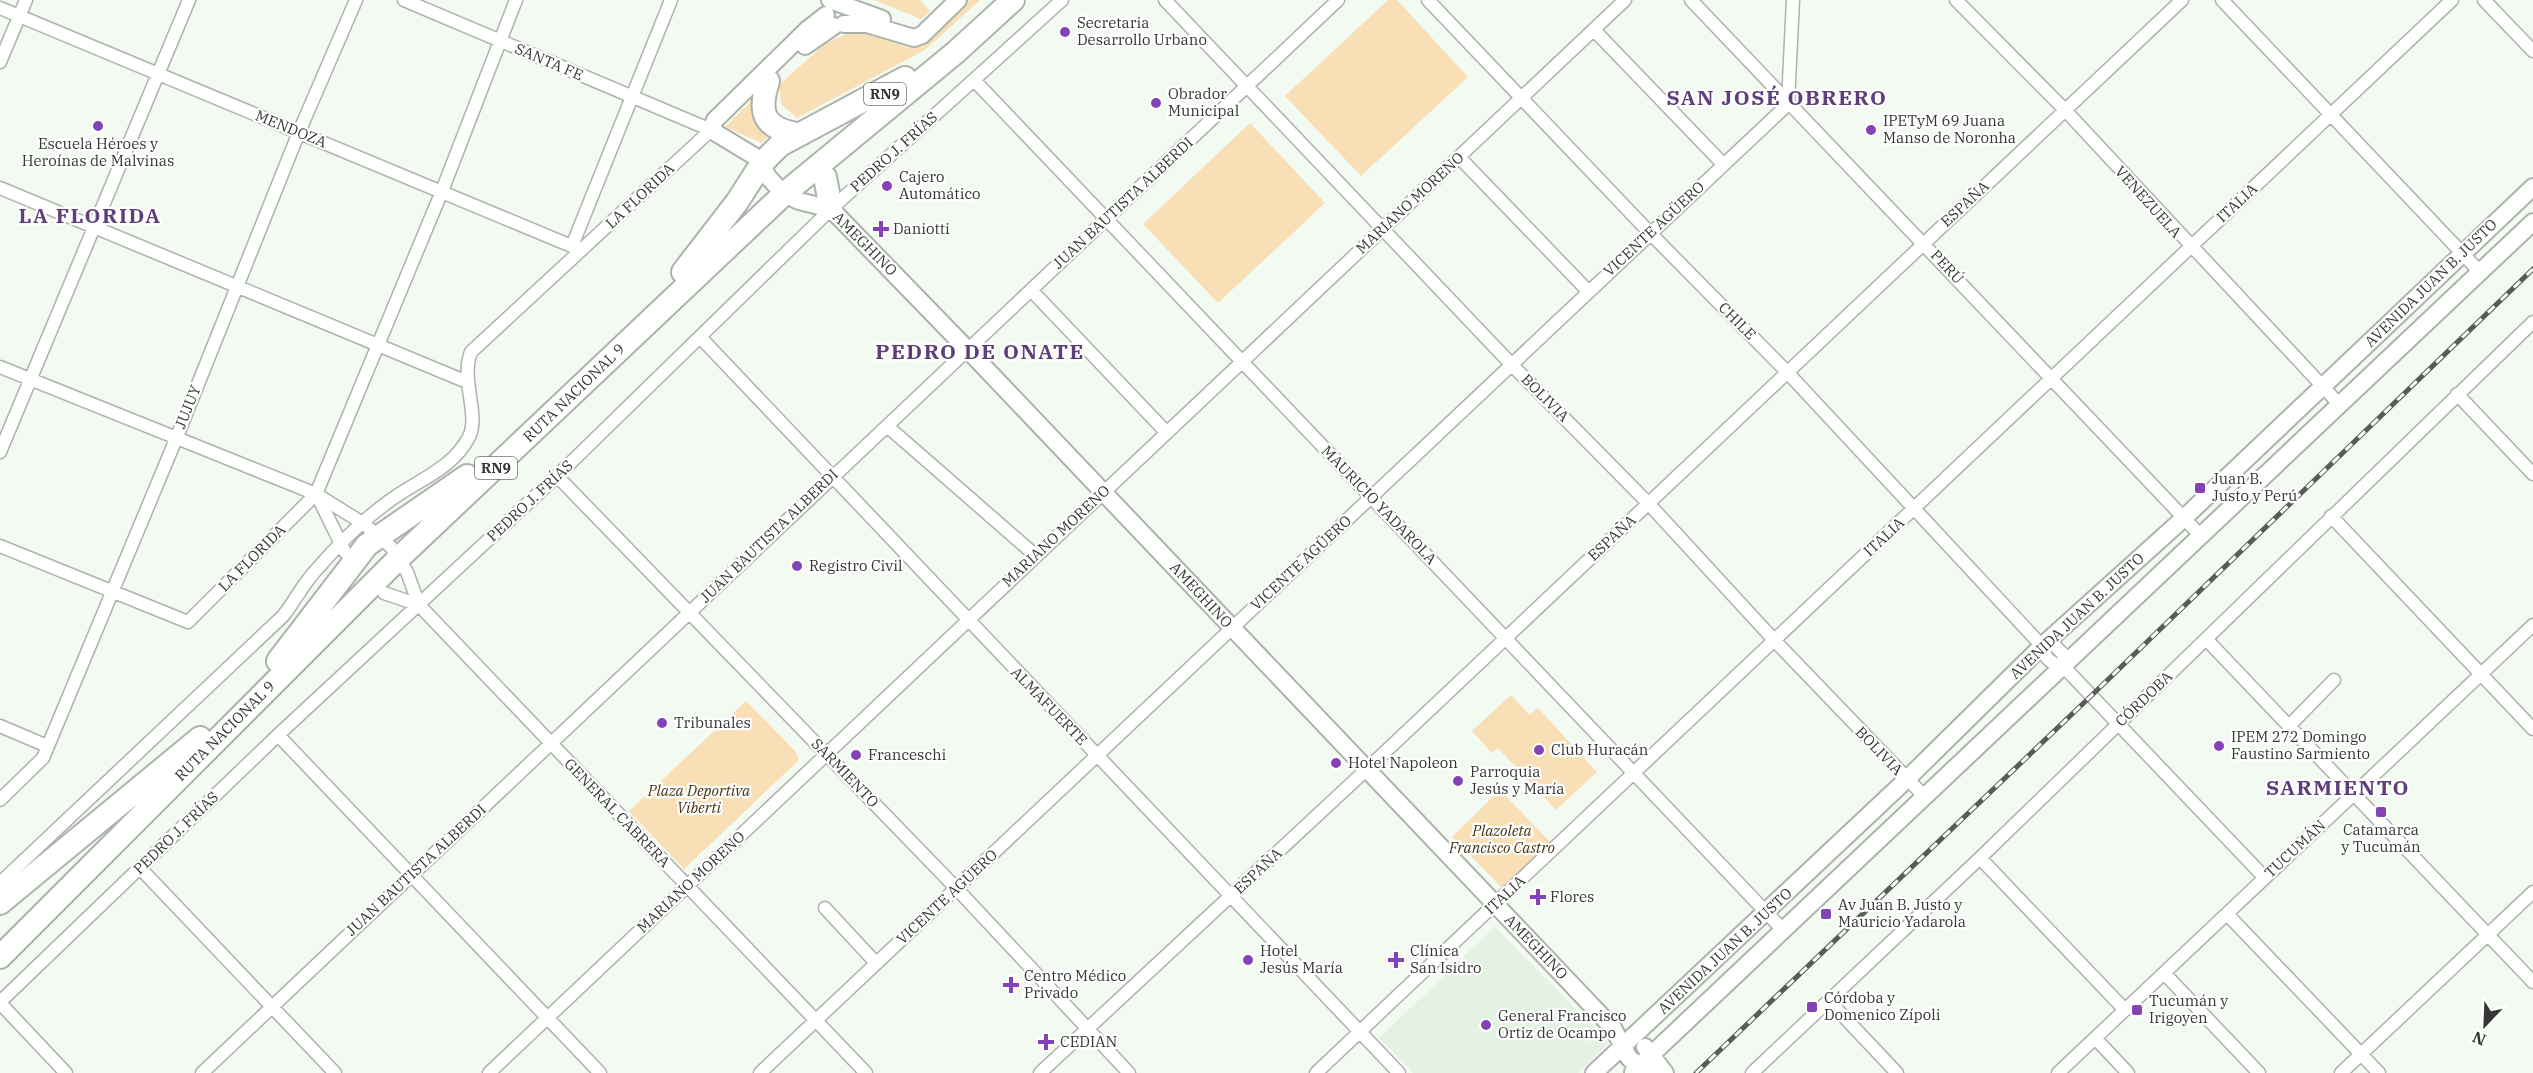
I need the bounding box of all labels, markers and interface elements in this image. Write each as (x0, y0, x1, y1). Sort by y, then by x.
place label: Secretaria Desarrollo Urbano (1077, 13, 1207, 49)
marker: Secretaria Desarrollo Urbano (1058, 25, 1072, 39)
street label: SANTA FE (512, 39, 586, 84)
road number: RN9 (864, 83, 906, 105)
district label: SAN JOSÉ OBRERO (1667, 83, 1887, 111)
place label: Obrador Municipal (1168, 84, 1239, 120)
marker: Obrador Municipal (1149, 96, 1163, 110)
street label: MENDOZA (253, 106, 330, 152)
street label: PEDRO J. FRÍAS (846, 107, 941, 196)
place label: IPETyM 69 Juana Manso de Noronha (1883, 111, 2016, 147)
marker: Escuela Héroes y Heroínas de Malvinas (91, 119, 105, 133)
marker: IPETyM 69 Juana Manso de Noronha (1864, 123, 1878, 137)
street label: JUAN BAUTISTA ALBERDI (1049, 133, 1197, 273)
place label: Escuela Héroes y Heroínas de Malvinas (22, 134, 174, 170)
street label: MARIANO MORENO (1352, 148, 1468, 258)
street label: LA FLORIDA (601, 158, 679, 232)
street label: VENEZUELA (2111, 162, 2186, 242)
place label: Cajero Automático (899, 167, 980, 203)
street label: ESPAÑA (1937, 176, 1993, 231)
street label: VICENTE AGÜERO (1599, 177, 1708, 280)
marker: Cajero Automático (880, 179, 894, 193)
street label: ITALIA (2212, 179, 2262, 226)
district label: LA FLORIDA (19, 201, 161, 229)
street label: AMEGHINO (829, 208, 901, 280)
street label: AVENIDA JUAN B. JUSTO (2360, 214, 2501, 351)
place label: Daniotti (893, 219, 950, 238)
marker: Daniotti (874, 222, 888, 236)
street label: PERÚ (1927, 246, 1968, 288)
street label: CHILE (1715, 298, 1760, 343)
district label: PEDRO DE ONATE (875, 337, 1085, 365)
street label: RUTA NACIONAL 9 (519, 339, 628, 446)
street label: BOLIVIA (1517, 370, 1574, 426)
street label: JUJUY (170, 382, 205, 431)
street label: MAURICIO YADAROLA (1318, 441, 1442, 569)
street label: PEDRO J. FRÍAS (483, 456, 577, 545)
road number: RN9 (475, 457, 517, 479)
street label: JUAN BAUTISTA ALBERDI (696, 465, 842, 607)
place label: Juan B. Justo y Perú (2212, 469, 2297, 505)
street label: MARIANO MORENO (998, 481, 1114, 591)
marker: Juan B. Justo y Perú (2193, 481, 2207, 495)
street label: ESPAÑA (1584, 510, 1640, 565)
street label: VICENTE AGÜERO (1246, 511, 1355, 614)
street label: ITALIA (1859, 513, 1909, 560)
street label: LA FLORIDA (214, 520, 290, 595)
street label: AVENIDA JUAN B. JUSTO (2006, 548, 2148, 683)
place label: Registro Civil (809, 556, 903, 575)
street label: AMEGHINO (1166, 558, 1237, 632)
marker: Registro Civil (790, 559, 804, 573)
street label: ALMAFUERTE (1007, 662, 1092, 749)
street label: CÓRDOBA (2111, 666, 2177, 730)
street label: RUTA NACIONAL 9 (171, 677, 279, 785)
place label: Tribunales (674, 713, 751, 732)
marker: Tribunales (655, 716, 669, 730)
street label: BOLIVIA (1852, 722, 1908, 779)
place label: IPEM 272 Domingo Faustino Sarmiento (2231, 727, 2370, 763)
street label: SARMIENTO (808, 734, 883, 811)
marker: IPEM 272 Domingo Faustino Sarmiento (2212, 739, 2226, 753)
place label: Club Huracán (1551, 740, 1649, 759)
marker: Club Huracán (1532, 743, 1546, 757)
place label: Franceschi (868, 745, 946, 764)
marker: Franceschi (849, 748, 863, 762)
place label: Hotel Napoleon (1348, 753, 1458, 772)
street label: GENERAL CABRERA (560, 754, 675, 872)
marker: Hotel Napoleon (1329, 756, 1343, 770)
place label: Parroquia Jesús y María (1470, 762, 1564, 798)
district label: SARMIENTO (2266, 773, 2410, 801)
marker: Parroquia Jesús y María (1451, 774, 1465, 788)
park label: Plaza Deportiva Viberti (647, 781, 751, 817)
street label: PEDRO J. FRÍAS (129, 787, 222, 878)
street label: JUAN BAUTISTA ALBERDI (342, 800, 490, 940)
marker: Catamarca y Tucumán (2374, 805, 2388, 819)
street label: TUCUMÁN (2260, 816, 2329, 882)
place label: Catamarca y Tucumán (2341, 820, 2421, 856)
park label: Plazoleta Francisco Castro (1448, 821, 1555, 857)
street label: MARIANO MORENO (633, 827, 749, 937)
street label: ESPAÑA (1230, 843, 1286, 898)
street label: VICENTE AGÜERO (892, 845, 1001, 948)
street label: ITALIA (1480, 871, 1530, 918)
street label: AVENIDA JUAN B. JUSTO (1654, 883, 1796, 1018)
place label: Flores (1550, 887, 1594, 906)
marker: Flores (1531, 890, 1545, 904)
place label: Av Juan B. Justo y Mauricio Yadarola (1838, 895, 1966, 931)
marker: Av Juan B. Justo y Mauricio Yadarola (1819, 907, 1833, 921)
street label: AMEGHINO (1501, 910, 1572, 983)
place label: Hotel Jesús María (1260, 941, 1343, 977)
place label: Clínica San Isidro (1410, 941, 1482, 977)
marker: Clínica San Isidro (1387, 951, 1405, 969)
marker: Hotel Jesús María (1241, 953, 1255, 967)
place label: Centro Médico Privado (1024, 966, 1126, 1002)
marker: Centro Médico Privado (1002, 976, 1020, 994)
place label: Córdoba y Domenico Zípoli (1824, 988, 1941, 1024)
place label: Tucumán y Irigoyen (2149, 991, 2228, 1027)
north arrow (2455, 995, 2515, 1055)
marker: Córdoba y Domenico Zípoli (1805, 1000, 1819, 1014)
marker: Tucumán y Irigoyen (2130, 1003, 2144, 1017)
place label: General Francisco Ortiz de Ocampo (1498, 1006, 1627, 1042)
marker: General Francisco Ortiz de Ocampo (1479, 1018, 1493, 1032)
text: N (2469, 1027, 2489, 1050)
place label: CEDIAN (1060, 1032, 1117, 1051)
marker: CEDIAN (1037, 1033, 1055, 1051)

